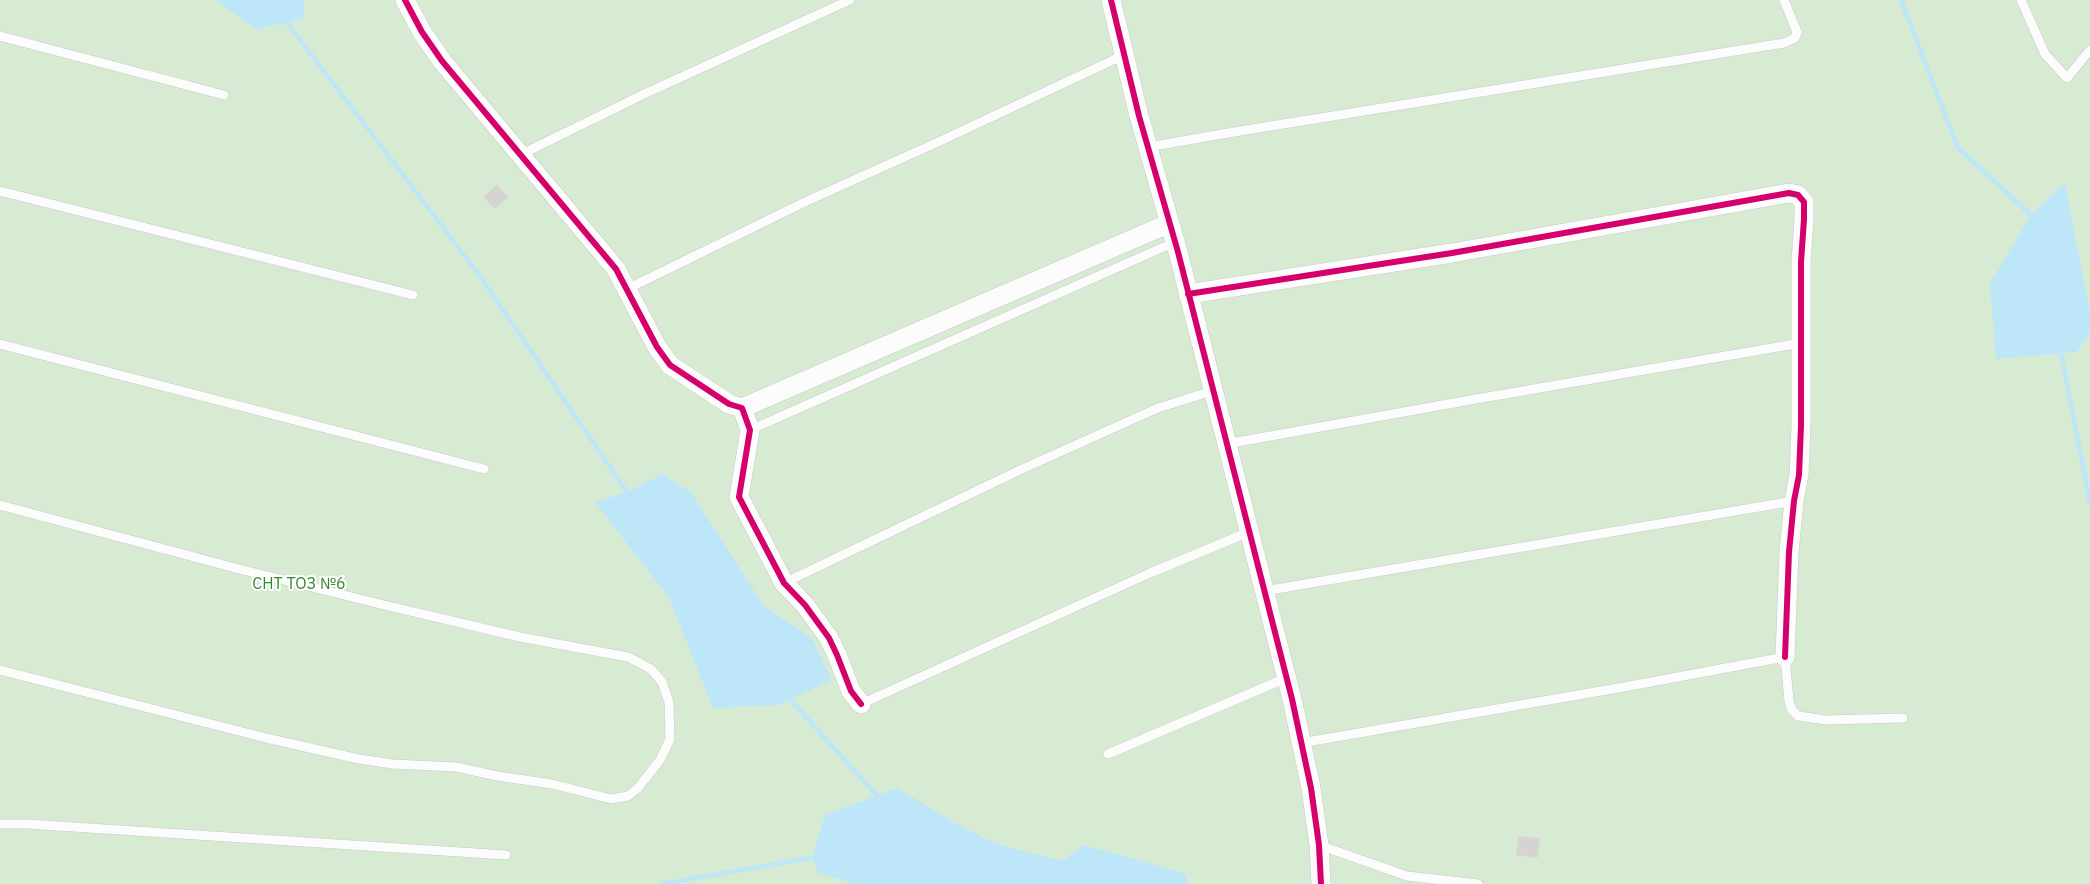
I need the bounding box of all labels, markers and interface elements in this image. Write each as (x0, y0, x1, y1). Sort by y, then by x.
park label: СНТ ТОЗ №6 (252, 574, 346, 594)

